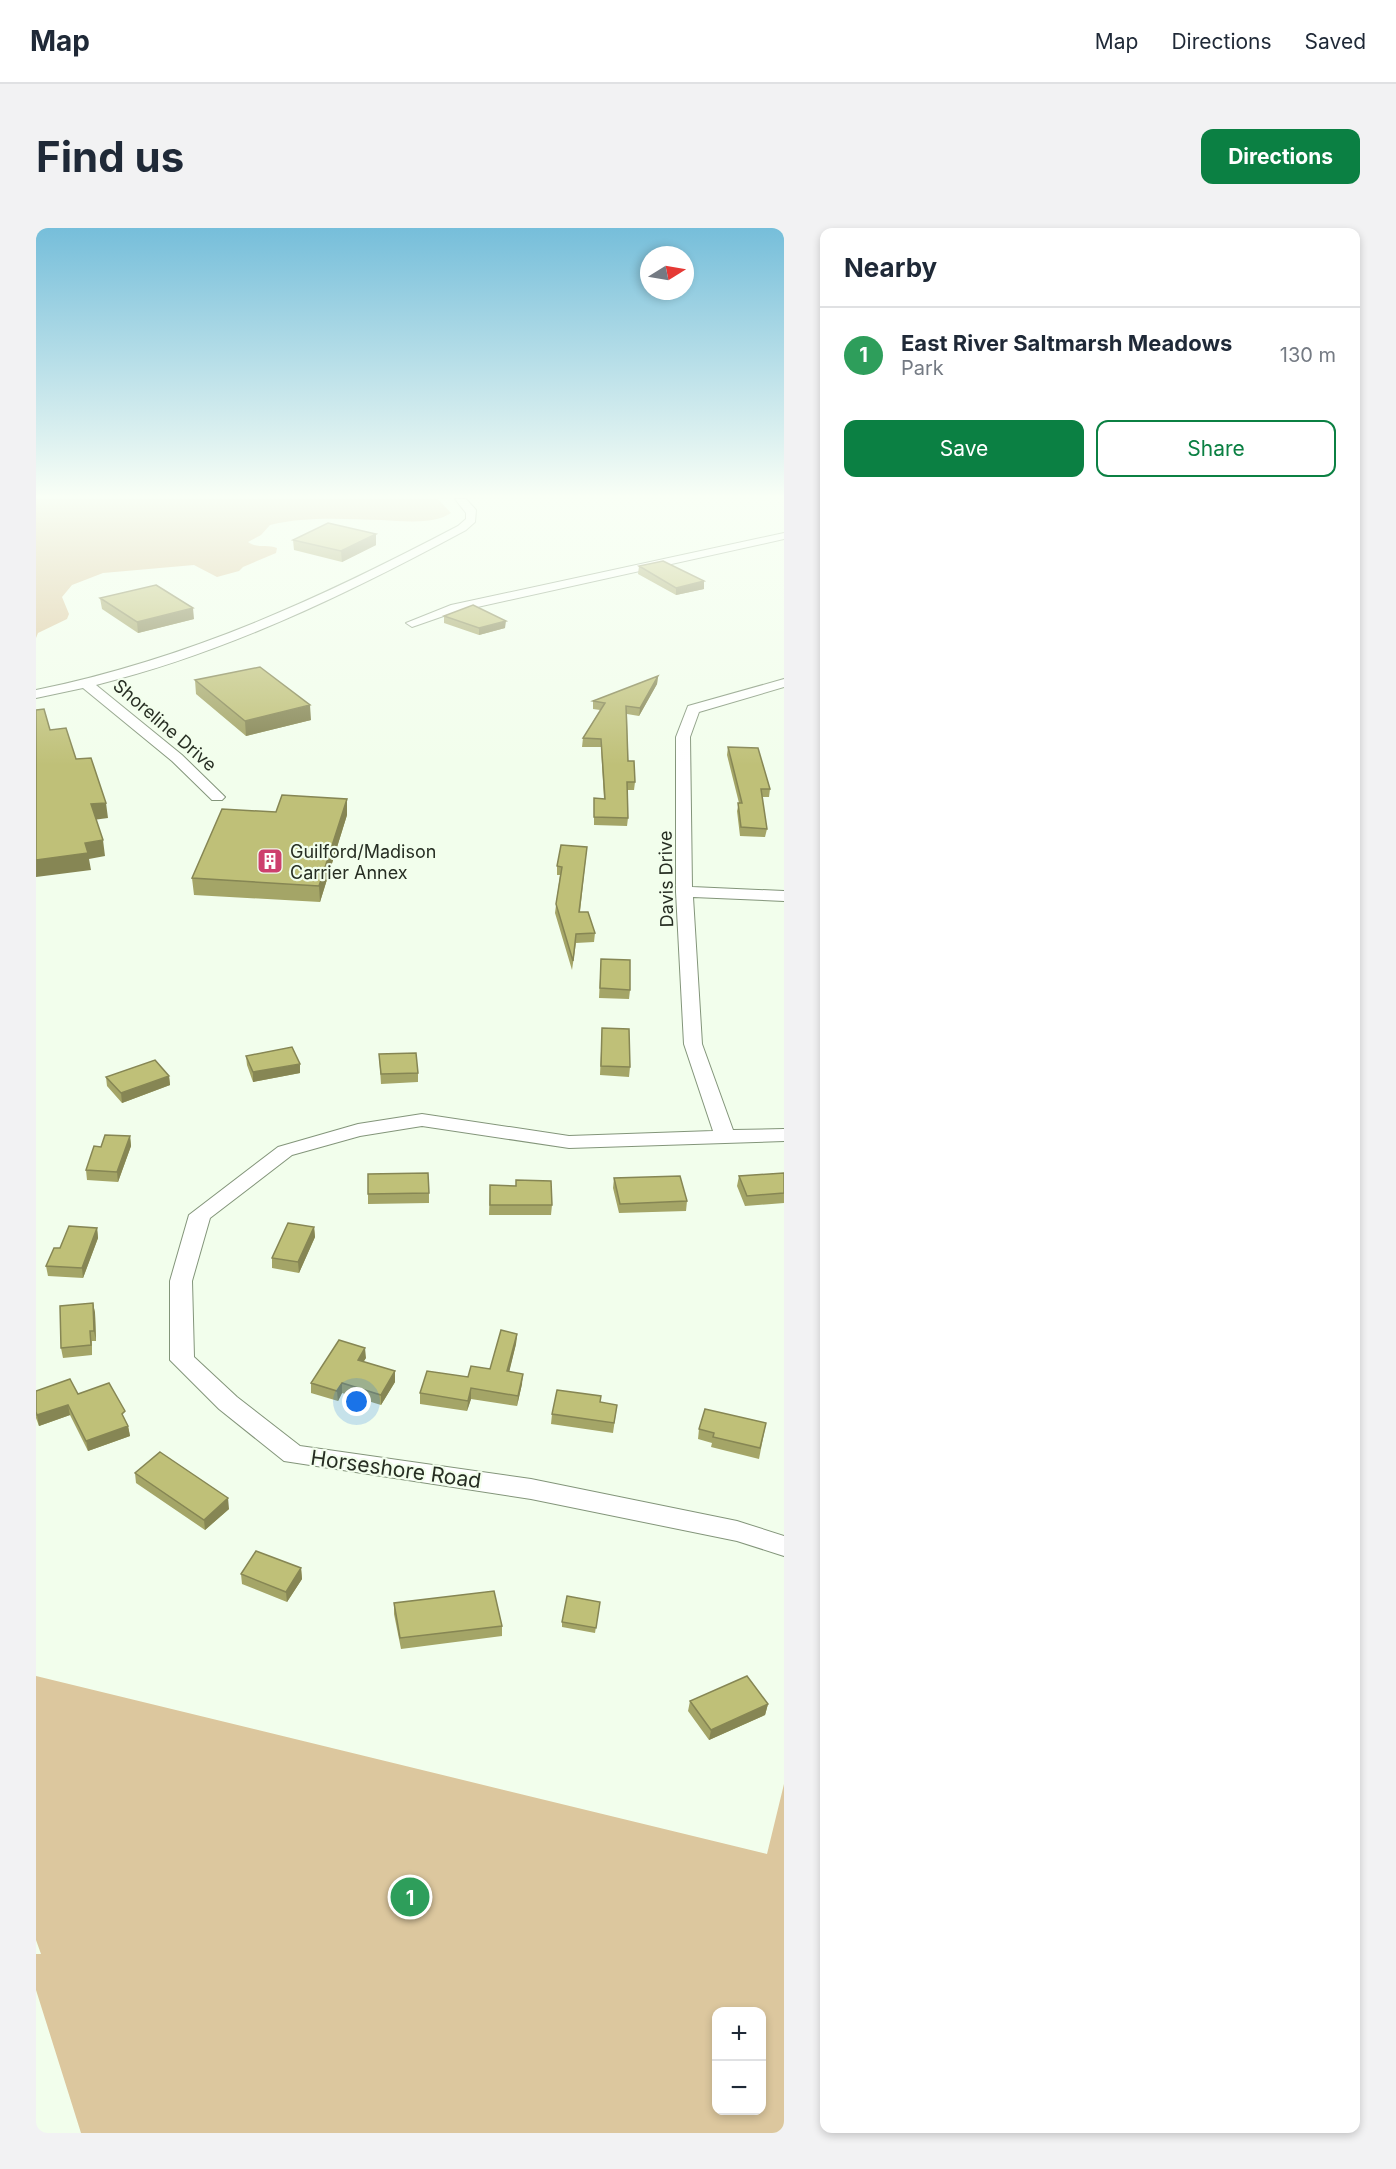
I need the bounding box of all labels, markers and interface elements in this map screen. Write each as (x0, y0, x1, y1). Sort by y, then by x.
text: Map (30, 24, 90, 58)
text: Map (1095, 29, 1138, 54)
text: Directions (1171, 29, 1272, 54)
text: Saved (1305, 29, 1366, 54)
button: Directions (1201, 129, 1360, 184)
text: Find us (36, 131, 184, 182)
north arrow (640, 246, 694, 300)
text: Nearby (844, 252, 937, 283)
text: East River Saltmarsh Meadows (901, 330, 1232, 356)
text: 1 (859, 343, 868, 367)
text: 130 m (1280, 343, 1336, 367)
text: Park (901, 356, 944, 380)
button: Save (844, 420, 1084, 477)
button: Share (1096, 420, 1336, 477)
street label: Shoreline Drive (109, 675, 221, 775)
street label: Davis Drive (655, 831, 677, 927)
place label: Guilford/Madison Carrier Annex (290, 841, 436, 883)
building icon: Guilford/Madison Carrier Annex (255, 846, 285, 876)
your location (342, 1387, 371, 1416)
street label: Horseshore Road (309, 1445, 483, 1493)
pin: 1 (390, 1874, 430, 1920)
map controls (712, 2007, 766, 2115)
button: + (712, 2007, 766, 2061)
button: − (712, 2061, 766, 2115)

